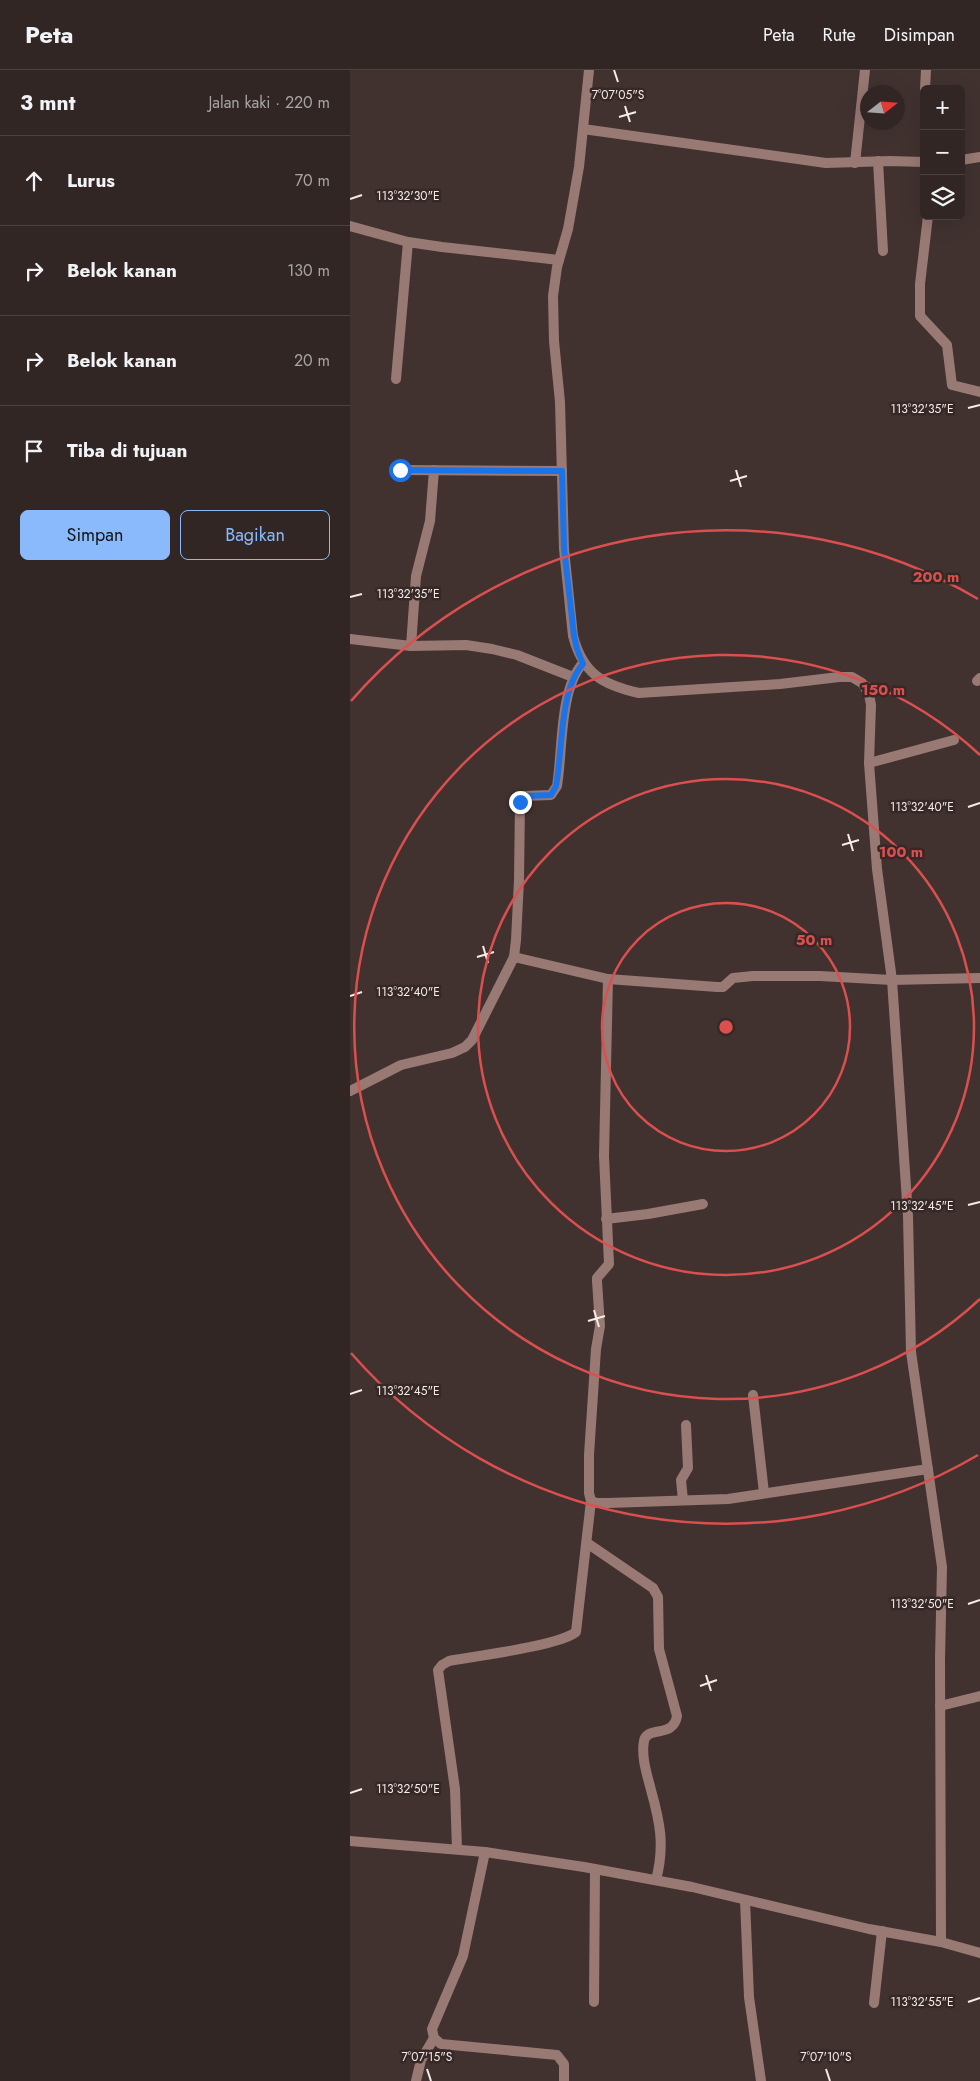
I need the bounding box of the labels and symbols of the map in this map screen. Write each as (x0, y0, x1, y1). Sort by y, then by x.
north arrow (860, 85, 905, 130)
text: 7°07'05"S (592, 86, 645, 104)
text: 113°32'30"E (376, 187, 440, 205)
text: 113°32'35"E (891, 400, 954, 418)
route start (389, 459, 412, 482)
text: 200 m (913, 566, 959, 588)
text: 113°32'35"E (377, 585, 440, 603)
text: 150 m (861, 679, 905, 701)
route end (509, 791, 532, 814)
text: 113°32'40"E (890, 798, 954, 816)
text: 100 m (879, 841, 923, 863)
text: 50 m (796, 929, 832, 951)
text: 113°32'40"E (376, 983, 440, 1001)
centre of rings (717, 1018, 735, 1036)
text: 113°32'45"E (890, 1197, 954, 1215)
text: 113°32'45"E (376, 1382, 440, 1400)
text: 113°32'50"E (890, 1595, 954, 1613)
text: 113°32'50"E (376, 1780, 440, 1798)
text: 113°32'55"E (890, 1993, 954, 2011)
text: 7°07'15"S (402, 2048, 453, 2066)
text: 7°07'10"S (800, 2048, 852, 2066)

